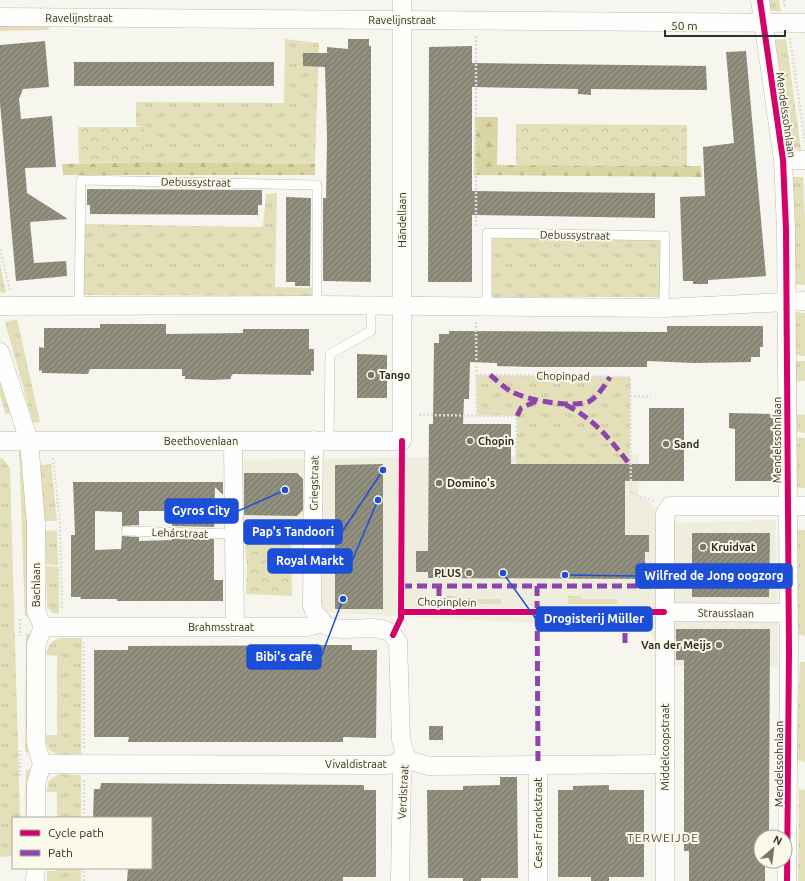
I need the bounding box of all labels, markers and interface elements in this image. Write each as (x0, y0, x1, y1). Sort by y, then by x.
street label: Ravelijnstraat (45, 12, 113, 24)
scale bar (665, 12, 785, 38)
street label: Ravelijnstraat (368, 14, 436, 26)
text: 50 m (671, 19, 698, 32)
street label: Mendelssohnlaan (774, 71, 798, 159)
street label: Debussystraat (161, 175, 232, 189)
street label: Händellaan (396, 192, 408, 248)
street label: Debussystraat (540, 228, 611, 242)
place label: Tango (379, 369, 411, 381)
marker: Tango (366, 370, 376, 380)
street label: Chopinpad (536, 370, 590, 382)
street label: Mendelssohnlaan (771, 397, 783, 483)
street label: Beethovenlaan (164, 435, 238, 447)
place label: Chopin (478, 435, 514, 447)
marker: Chopin (465, 436, 475, 446)
place label: Sand (674, 438, 699, 450)
marker: Sand (661, 439, 671, 449)
street label: Griegstraat (308, 455, 320, 511)
place label: Domino's (447, 477, 495, 489)
marker: Domino's (434, 478, 444, 488)
callout: Gyros City (165, 499, 238, 523)
text: Gyros City (172, 504, 231, 517)
callout: Pap's Tandoori (244, 520, 342, 544)
text: Pap's Tandoori (252, 525, 334, 538)
street label: Lehárstraat (151, 526, 209, 540)
place label: Kruidvat (711, 541, 756, 553)
marker: Kruidvat (698, 542, 708, 552)
callout: Royal Markt (268, 549, 352, 573)
text: Royal Markt (276, 554, 344, 567)
street label: Bachlaan (30, 563, 42, 607)
callout: Wilfred de Jong oogzorg (636, 564, 792, 588)
place label: PLUS (434, 567, 461, 579)
marker: PLUS (464, 568, 474, 578)
text: Wilfred de Jong oogzorg (644, 569, 784, 582)
street label: Chopinplein (417, 595, 477, 609)
callout: Drogisterij Müller (536, 607, 652, 631)
street label: Strausslaan (698, 607, 754, 619)
text: Drogisterij Müller (544, 612, 644, 625)
street label: Brahmsstraat (188, 621, 255, 633)
place label: Van der Meijs (641, 639, 711, 651)
marker: Van der Meijs (714, 640, 724, 650)
callout: Bibi's café (247, 645, 321, 669)
text: Bibi's café (255, 650, 313, 663)
street label: Middelcoopstraat (659, 703, 671, 791)
street label: Mendelssohnlaan (773, 721, 785, 807)
street label: Vivaldistraat (325, 758, 388, 770)
street label: Verdistraat (396, 764, 410, 820)
street label: Cesar Franckstraat (532, 777, 544, 869)
legend (12, 817, 152, 869)
text: Cycle path (48, 826, 104, 839)
north arrow (753, 829, 793, 869)
district label: TERWEIJDE (627, 831, 699, 844)
text: N (771, 833, 784, 847)
text: Path (48, 846, 73, 859)

